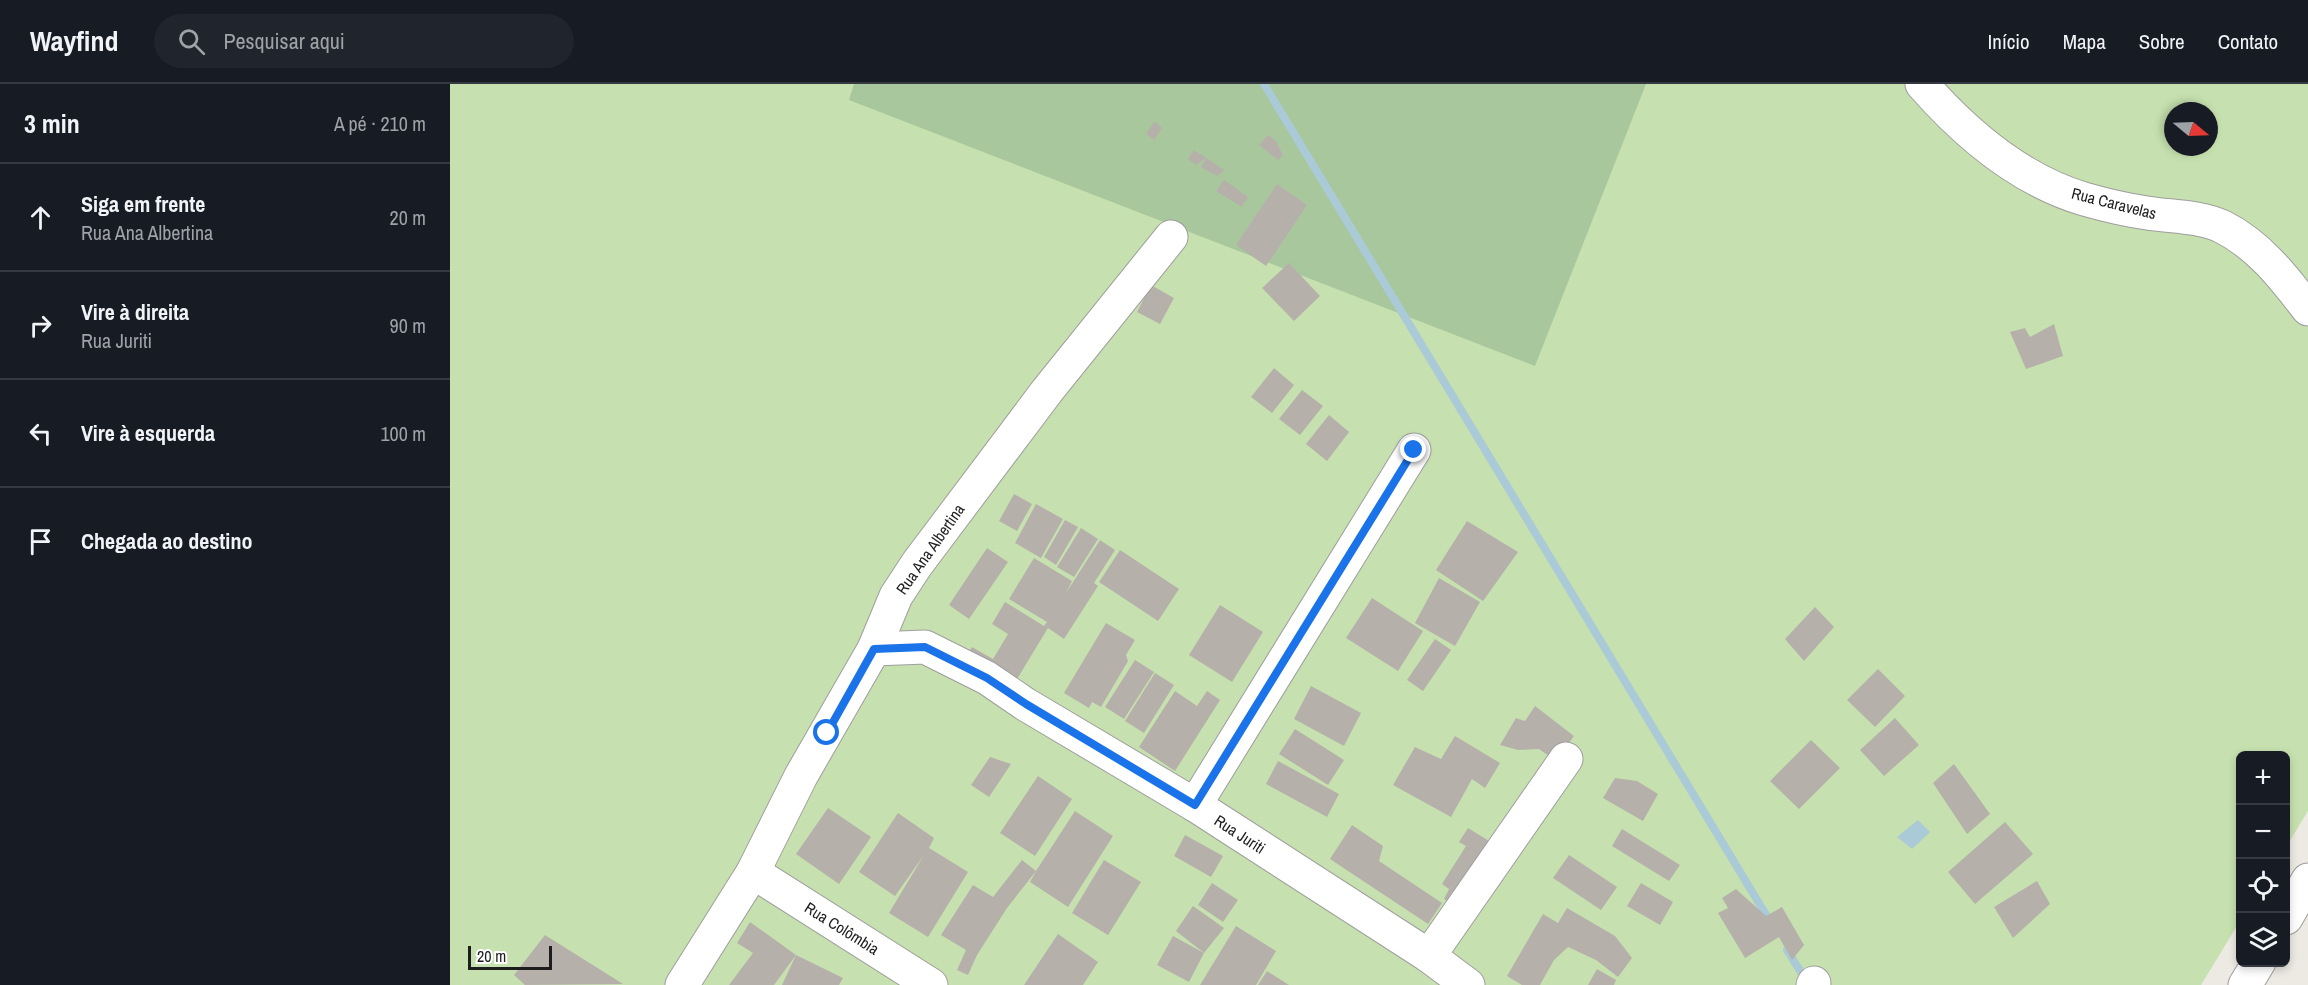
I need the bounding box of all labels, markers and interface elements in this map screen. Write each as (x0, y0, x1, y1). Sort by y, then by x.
search box (154, 14, 574, 68)
text: Wayfind (30, 22, 118, 60)
icon: search (175, 25, 208, 58)
text: Pesquisar aqui (223, 26, 345, 56)
text: Início (1988, 27, 2030, 56)
text: Mapa (2063, 27, 2106, 56)
text: Sobre (2139, 27, 2185, 56)
text: Contato (2218, 27, 2278, 56)
north arrow (2164, 102, 2218, 156)
text: 3 min (24, 106, 80, 141)
text: A pé · 210 m (334, 110, 426, 137)
street label: Rua Caravelas (2069, 182, 2159, 224)
text: Siga em frente (81, 189, 205, 219)
icon: ahead (24, 201, 57, 234)
text: 20 m (390, 204, 426, 231)
text: Rua Ana Albertina (81, 219, 213, 246)
text: Vire à direita (81, 297, 189, 327)
icon: right (24, 309, 57, 342)
text: 90 m (390, 312, 426, 339)
text: Rua Juriti (81, 327, 152, 354)
icon: left (24, 417, 57, 450)
text: Vire à esquerda (81, 418, 215, 448)
text: 100 m (380, 420, 426, 447)
route end (1400, 436, 1426, 462)
street label: Rua Ana Albertina (891, 499, 970, 599)
icon: arrive (24, 525, 57, 558)
text: Chegada ao destino (81, 526, 252, 556)
route start (813, 719, 839, 745)
map controls (2236, 751, 2290, 967)
button: + (2236, 751, 2290, 805)
button: − (2236, 805, 2290, 859)
street label: Rua Juriti (1210, 809, 1270, 859)
button: locate (2236, 859, 2290, 913)
street label: Rua Colômbia (801, 896, 884, 960)
button: layers (2236, 913, 2290, 967)
scale bar (468, 943, 552, 970)
text: 20 m (477, 945, 506, 967)

